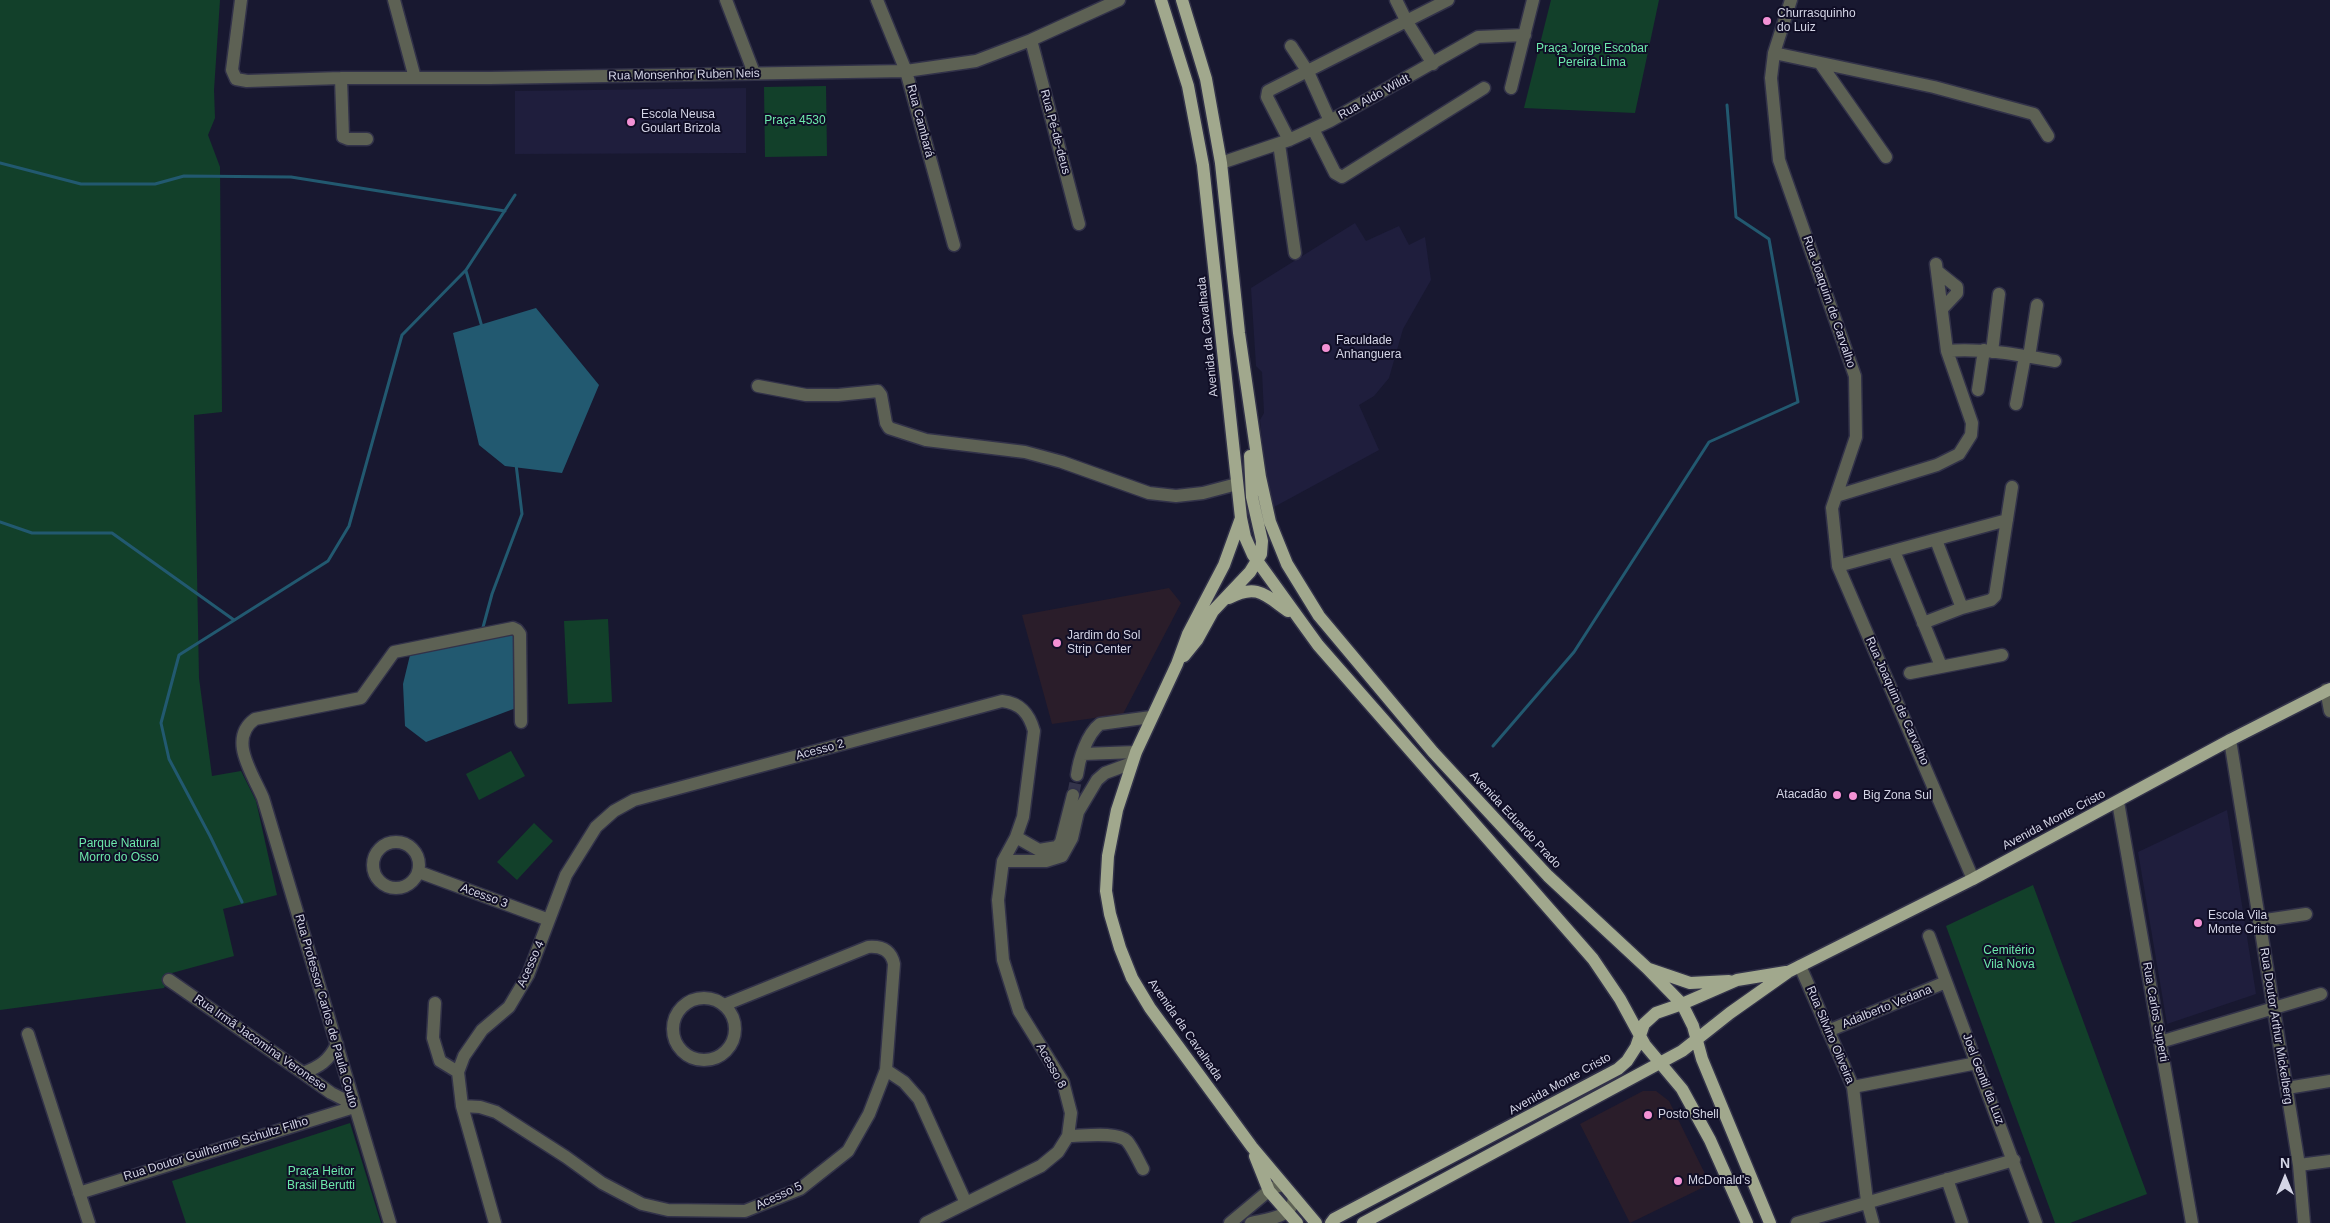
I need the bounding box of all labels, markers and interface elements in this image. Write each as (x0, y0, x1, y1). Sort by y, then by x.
place label: Churrasquinho do Luiz (1777, 7, 1856, 35)
marker: Churrasquinho do Luiz (1761, 15, 1773, 27)
park label: Praça Jorge Escobar Pereira Lima (1536, 42, 1648, 70)
street label: Rua Monsenhor Ruben Neis (608, 66, 760, 84)
street label: Rua Aldo Wildt (1336, 71, 1412, 123)
street label: Rua Cambará (903, 83, 937, 159)
street label: Rua Pé-de-deus (1037, 88, 1073, 176)
place label: Escola Neusa Goulart Brizola (641, 108, 720, 136)
park label: Praça 4530 (764, 114, 826, 128)
marker: Escola Neusa Goulart Brizola (625, 116, 637, 128)
street label: Rua Joaquim de Carvalho (1800, 234, 1858, 370)
street label: Avenida da Cavalhada (1195, 276, 1221, 398)
place label: Faculdade Anhanguera (1336, 334, 1401, 362)
marker: Faculdade Anhanguera (1320, 342, 1332, 354)
place label: Jardim do Sol Strip Center (1067, 629, 1140, 657)
street label: Rua Joaquim de Carvalho (1862, 635, 1932, 767)
marker: Jardim do Sol Strip Center (1051, 637, 1063, 649)
street label: Acesso 2 (794, 737, 846, 763)
street label: Avenida Eduardo Prado (1466, 769, 1564, 871)
street label: Avenida Monte Cristo (2000, 787, 2108, 853)
place label: Atacadão (1776, 788, 1827, 802)
marker: Atacadão (1831, 789, 1843, 801)
place label: Big Zona Sul (1863, 789, 1932, 803)
marker: Big Zona Sul (1847, 790, 1859, 802)
park label: Parque Natural Morro do Osso (79, 837, 159, 865)
street label: Acesso 3 (458, 881, 510, 911)
place label: Escola Vila Monte Cristo (2208, 909, 2276, 937)
street label: Rua Professor Carlos de Paula Couto (291, 913, 361, 1109)
marker: Escola Vila Monte Cristo (2192, 917, 2204, 929)
street label: Acesso 4 (514, 939, 548, 989)
park label: Cemitério Vila Nova (1983, 944, 2035, 972)
street label: Rua Doutor Arthur Mickelberg (2256, 946, 2296, 1106)
street label: Rua Carlos Superti (2139, 961, 2171, 1063)
street label: Avenida da Cavalhada (1145, 977, 1225, 1083)
street label: Adalberto Vedana (1840, 982, 1934, 1032)
street label: Rua Silvino Oliveira (1803, 984, 1857, 1086)
street label: Rua Irmã Jacomina Veronese (191, 992, 329, 1094)
street label: Joel Gentil da Luz (1959, 1032, 2007, 1126)
street label: Acesso 8 (1033, 1041, 1069, 1091)
street label: Avenida Monte Cristo (1506, 1050, 1614, 1118)
place label: Posto Shell (1658, 1108, 1719, 1122)
marker: Posto Shell (1642, 1109, 1654, 1121)
street label: Rua Doutor Guilherme Schultz Filho (122, 1114, 310, 1184)
north arrow (2260, 1153, 2310, 1203)
text: N (2280, 1155, 2290, 1171)
park label: Praça Heitor Brasil Berutti (287, 1165, 355, 1193)
place label: McDonald's (1688, 1174, 1750, 1188)
marker: McDonald's (1672, 1175, 1684, 1187)
street label: Acesso 5 (754, 1179, 804, 1213)

